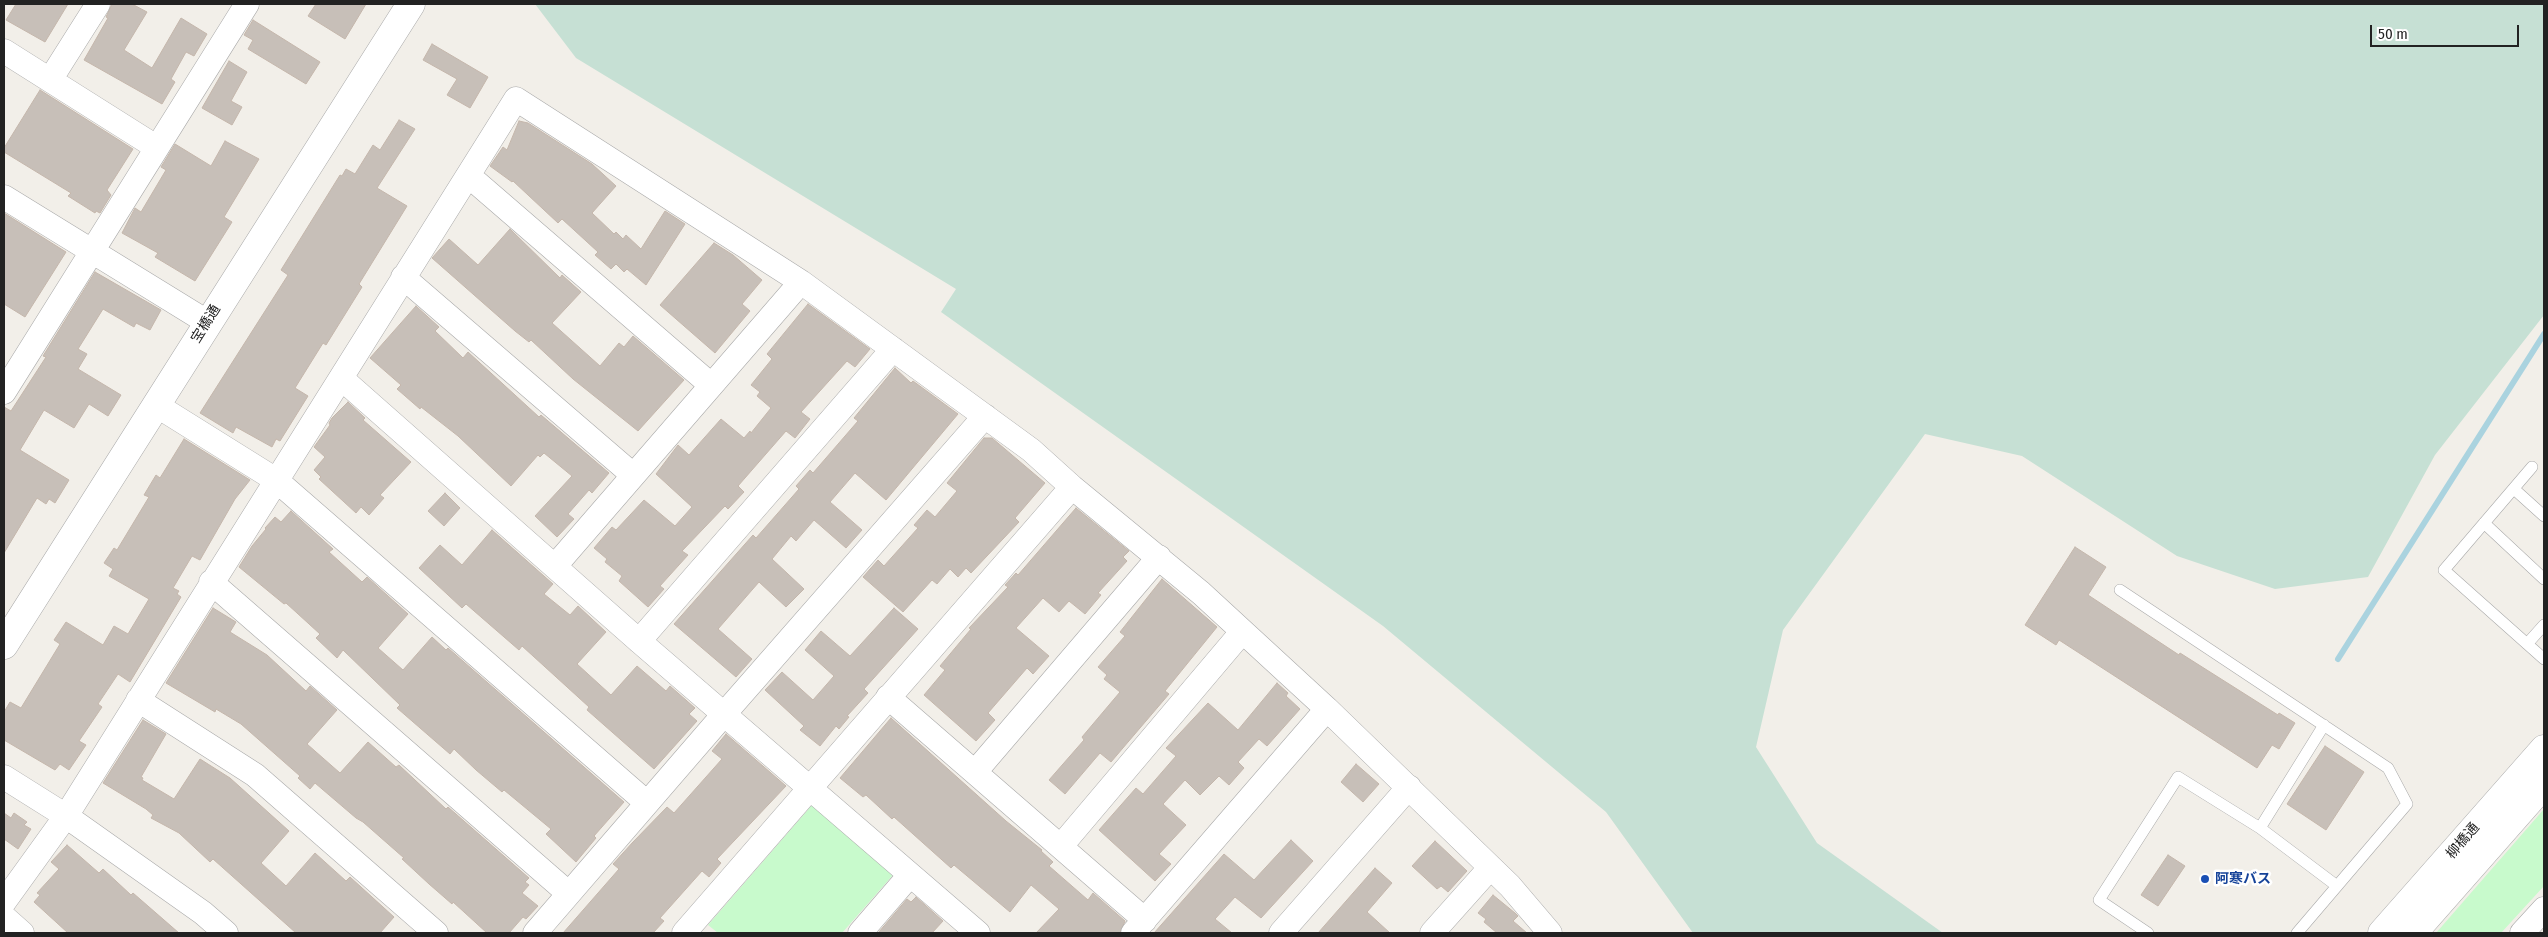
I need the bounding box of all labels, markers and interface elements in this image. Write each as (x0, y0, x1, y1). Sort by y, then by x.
scale bar (2373, 15, 2522, 47)
text: 50 m (2378, 25, 2408, 43)
street label: 宝橋通 (188, 302, 224, 346)
street label: 柳橋通 (2443, 820, 2483, 862)
place label: 阿寒バス (2215, 871, 2271, 887)
marker: 阿寒バス (2199, 873, 2211, 885)

